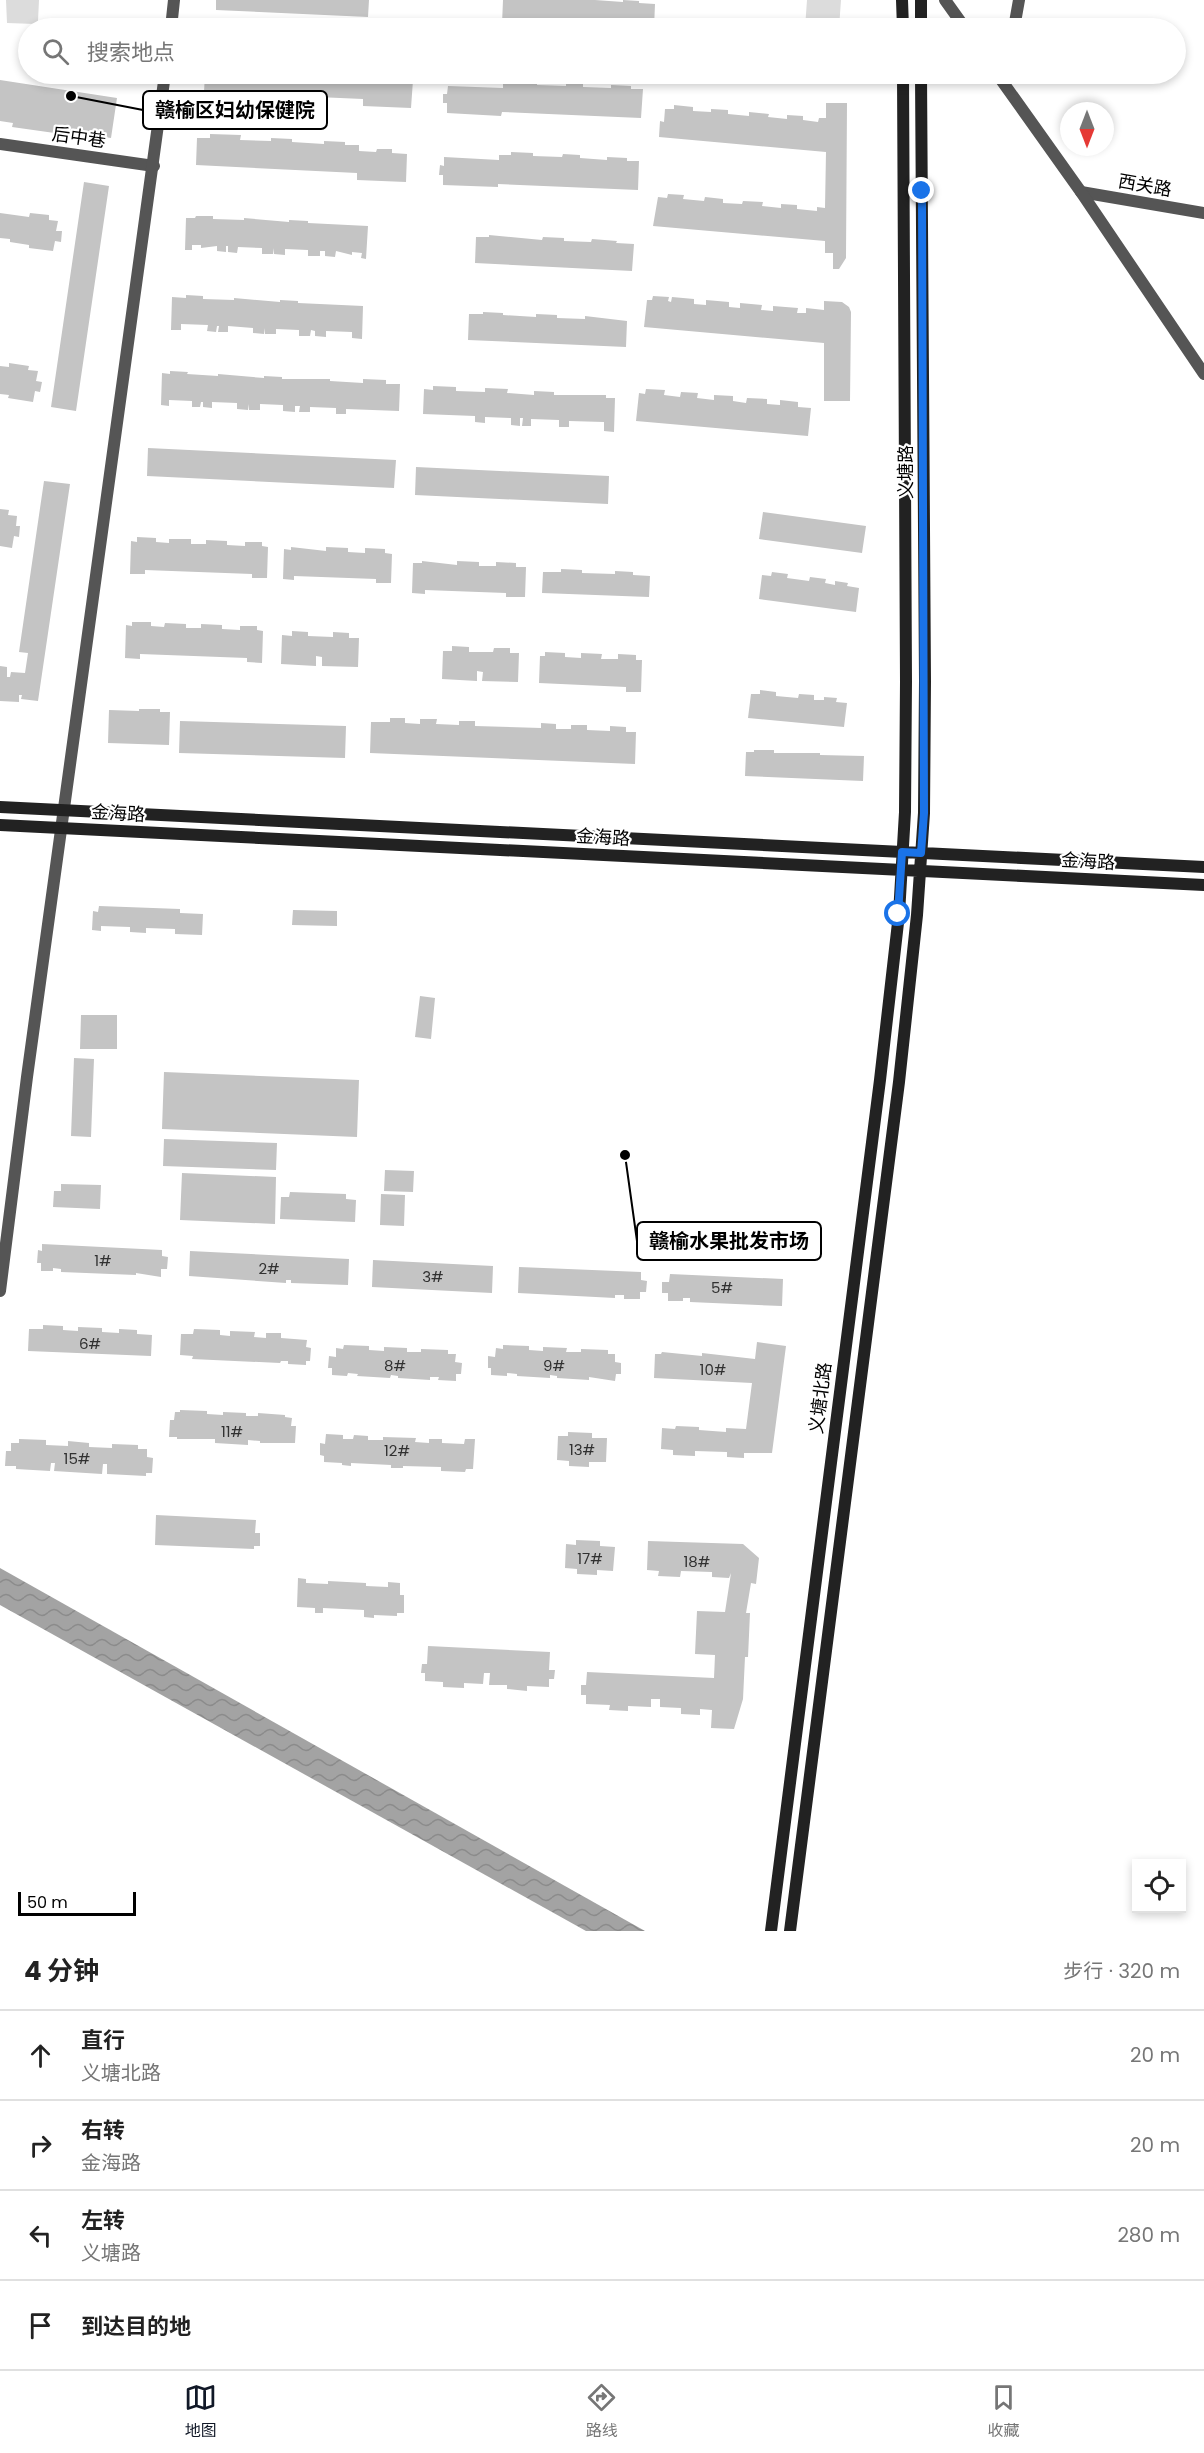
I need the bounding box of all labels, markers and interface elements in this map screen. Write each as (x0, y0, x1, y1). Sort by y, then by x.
search box (18, 18, 1186, 84)
icon: search (39, 35, 72, 68)
text: 搜索地点 (87, 37, 175, 68)
callout: 赣榆区妇幼保健院 (143, 91, 327, 129)
text: 赣榆区妇幼保健院 (155, 96, 315, 124)
north arrow (1060, 102, 1114, 156)
street label: 后中巷 (51, 121, 107, 153)
street label: 西关路 (1116, 168, 1174, 202)
route end (908, 177, 934, 203)
street label: 义塘路 (893, 445, 918, 499)
street label: 金海路 (90, 799, 146, 827)
street label: 金海路 (575, 823, 631, 851)
street label: 金海路 (1060, 847, 1116, 875)
route start (884, 900, 910, 926)
callout: 赣榆水果批发市场 (637, 1222, 821, 1260)
text: 赣榆水果批发市场 (649, 1227, 809, 1255)
house number: 1# (94, 1250, 112, 1271)
house number: 2# (258, 1258, 280, 1279)
house number: 3# (422, 1266, 444, 1287)
house number: 5# (711, 1277, 733, 1298)
house number: 6# (79, 1333, 101, 1354)
house number: 8# (384, 1355, 406, 1376)
house number: 9# (543, 1355, 565, 1376)
house number: 10# (700, 1359, 726, 1380)
street label: 义塘北路 (803, 1361, 837, 1435)
house number: 11# (221, 1421, 243, 1442)
house number: 13# (569, 1439, 595, 1460)
house number: 12# (384, 1440, 410, 1461)
house number: 15# (64, 1448, 90, 1469)
house number: 17# (577, 1548, 603, 1569)
house number: 18# (684, 1551, 710, 1572)
map controls (1132, 1859, 1186, 1913)
button: locate (1132, 1859, 1186, 1913)
scale bar (18, 1889, 136, 1916)
text: 50 m (27, 1891, 68, 1914)
text: 4 分钟 (24, 1953, 99, 1989)
text: 步行 · 320 m (1063, 1957, 1180, 1985)
text: 直行 (81, 2025, 125, 2056)
icon: ahead (24, 2039, 57, 2072)
text: 20 m (1130, 2041, 1180, 2069)
text: 义塘北路 (81, 2059, 161, 2087)
text: 右转 (81, 2115, 125, 2146)
icon: right (24, 2129, 57, 2162)
text: 20 m (1130, 2131, 1180, 2159)
text: 金海路 (81, 2149, 141, 2177)
text: 左转 (81, 2205, 125, 2236)
icon: left (24, 2219, 57, 2252)
text: 280 m (1117, 2221, 1180, 2249)
text: 义塘路 (81, 2239, 141, 2267)
icon: arrive (24, 2309, 57, 2342)
text: 到达目的地 (81, 2311, 191, 2342)
tab: 地图 (184, 2381, 217, 2443)
tab: 路线 (585, 2381, 618, 2443)
tab: 收藏 (987, 2381, 1020, 2443)

